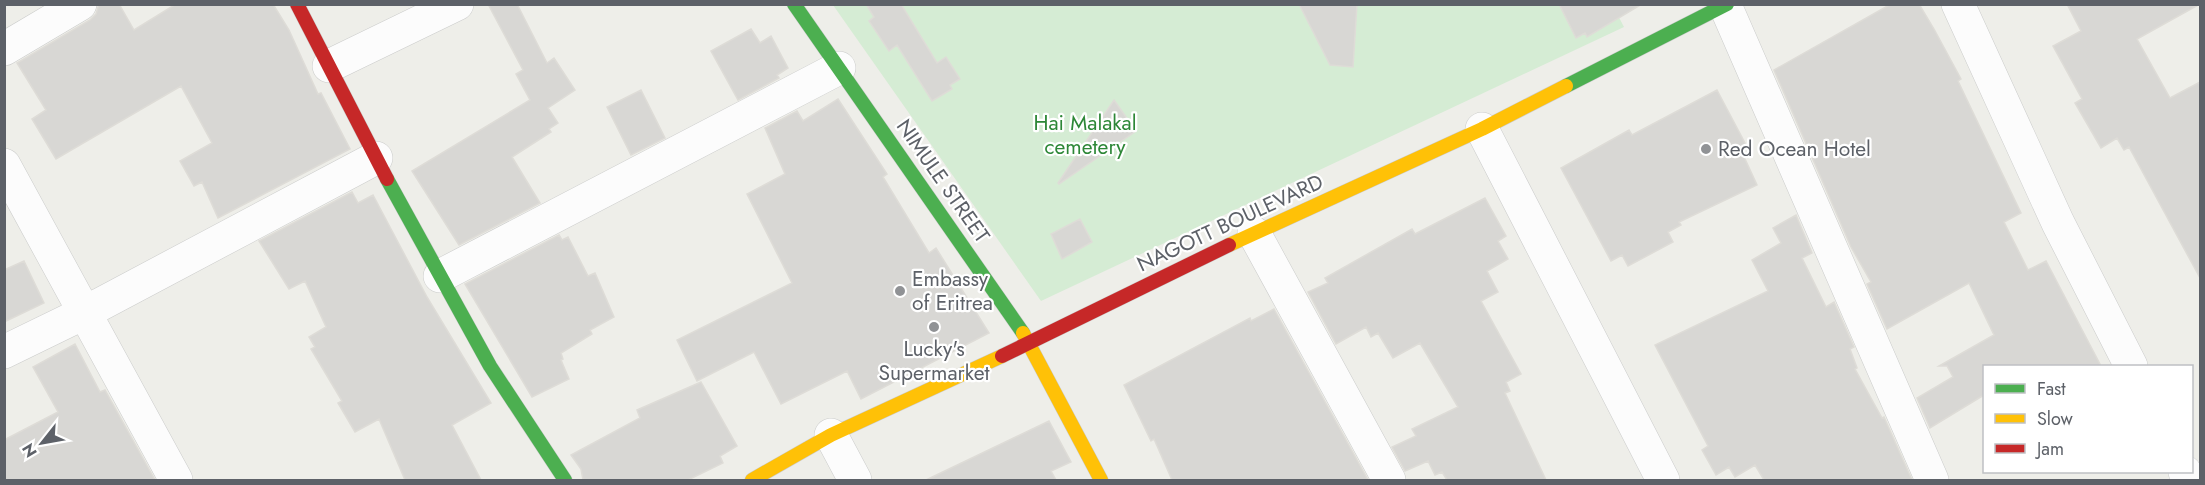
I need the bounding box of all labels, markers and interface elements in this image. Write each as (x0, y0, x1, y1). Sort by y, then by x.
park label: Hai Malakal cemetery (1033, 108, 1137, 162)
street label: NIMULE STREET (889, 113, 997, 249)
place label: Red Ocean Hotel (1718, 134, 1871, 164)
marker: Red Ocean Hotel (1699, 142, 1713, 156)
street label: NAGOTT BOULEVARD (1132, 167, 1328, 279)
place label: Embassy of Eritrea (912, 264, 993, 318)
marker: Embassy of Eritrea (893, 284, 907, 298)
marker: Lucky's Supermarket (927, 320, 941, 334)
place label: Lucky's Supermarket (879, 334, 990, 388)
legend (1983, 365, 2193, 473)
text: Fast (2037, 376, 2066, 402)
text: Slow (2037, 406, 2074, 432)
north arrow (12, 413, 72, 473)
text: Jam (2035, 436, 2064, 462)
text: N (16, 439, 43, 462)

